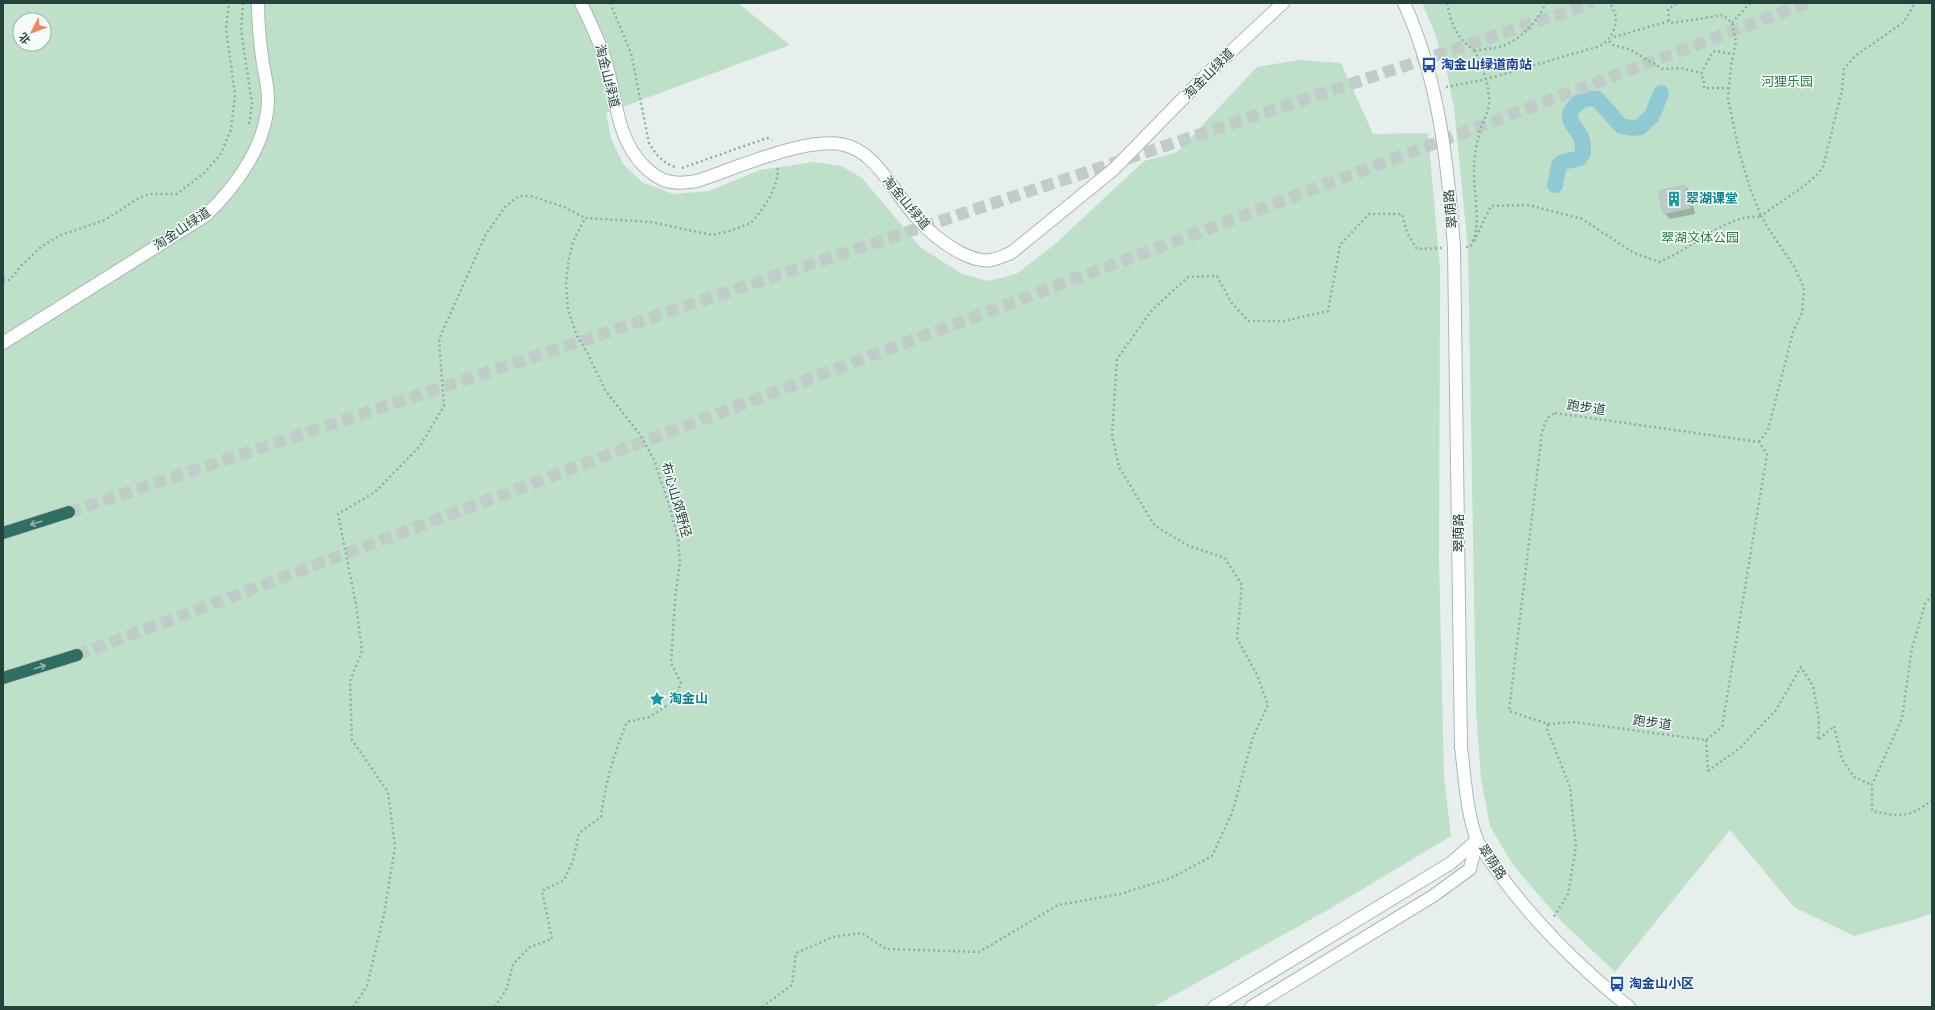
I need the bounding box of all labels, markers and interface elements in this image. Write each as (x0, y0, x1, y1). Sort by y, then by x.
north arrow (12, 12, 52, 52)
text: 北 (16, 30, 33, 47)
street label: 淘金山绿道 (591, 43, 623, 109)
street label: 淘金山绿道 (1180, 45, 1238, 103)
bus stop icon: 淘金山绿道南站 (1420, 56, 1438, 74)
place label: 淘金山绿道南站 (1441, 57, 1532, 73)
park label: 河狸乐园 (1761, 74, 1813, 90)
street label: 淘金山绿道 (879, 173, 933, 233)
street label: 翠荫路 (1441, 189, 1461, 229)
building icon: 翠湖课堂 (1665, 190, 1683, 208)
place label: 翠湖课堂 (1686, 191, 1738, 207)
street label: 淘金山绿道 (151, 204, 213, 254)
park label: 翠湖文体公园 (1661, 230, 1739, 246)
street label: 跑步道 (1566, 397, 1606, 419)
street label: 布心山郊野径 (658, 460, 694, 540)
street label: 翠荫路 (1451, 513, 1467, 553)
one-way arrow (30, 519, 42, 527)
one-way arrow (33, 663, 46, 670)
place icon: 淘金山 (648, 690, 666, 708)
place label: 淘金山 (669, 691, 708, 707)
street label: 跑步道 (1632, 712, 1672, 734)
street label: 翠荫路 (1474, 841, 1510, 883)
bus stop icon: 淘金山小区 (1608, 975, 1626, 993)
place label: 淘金山小区 (1629, 976, 1694, 992)

